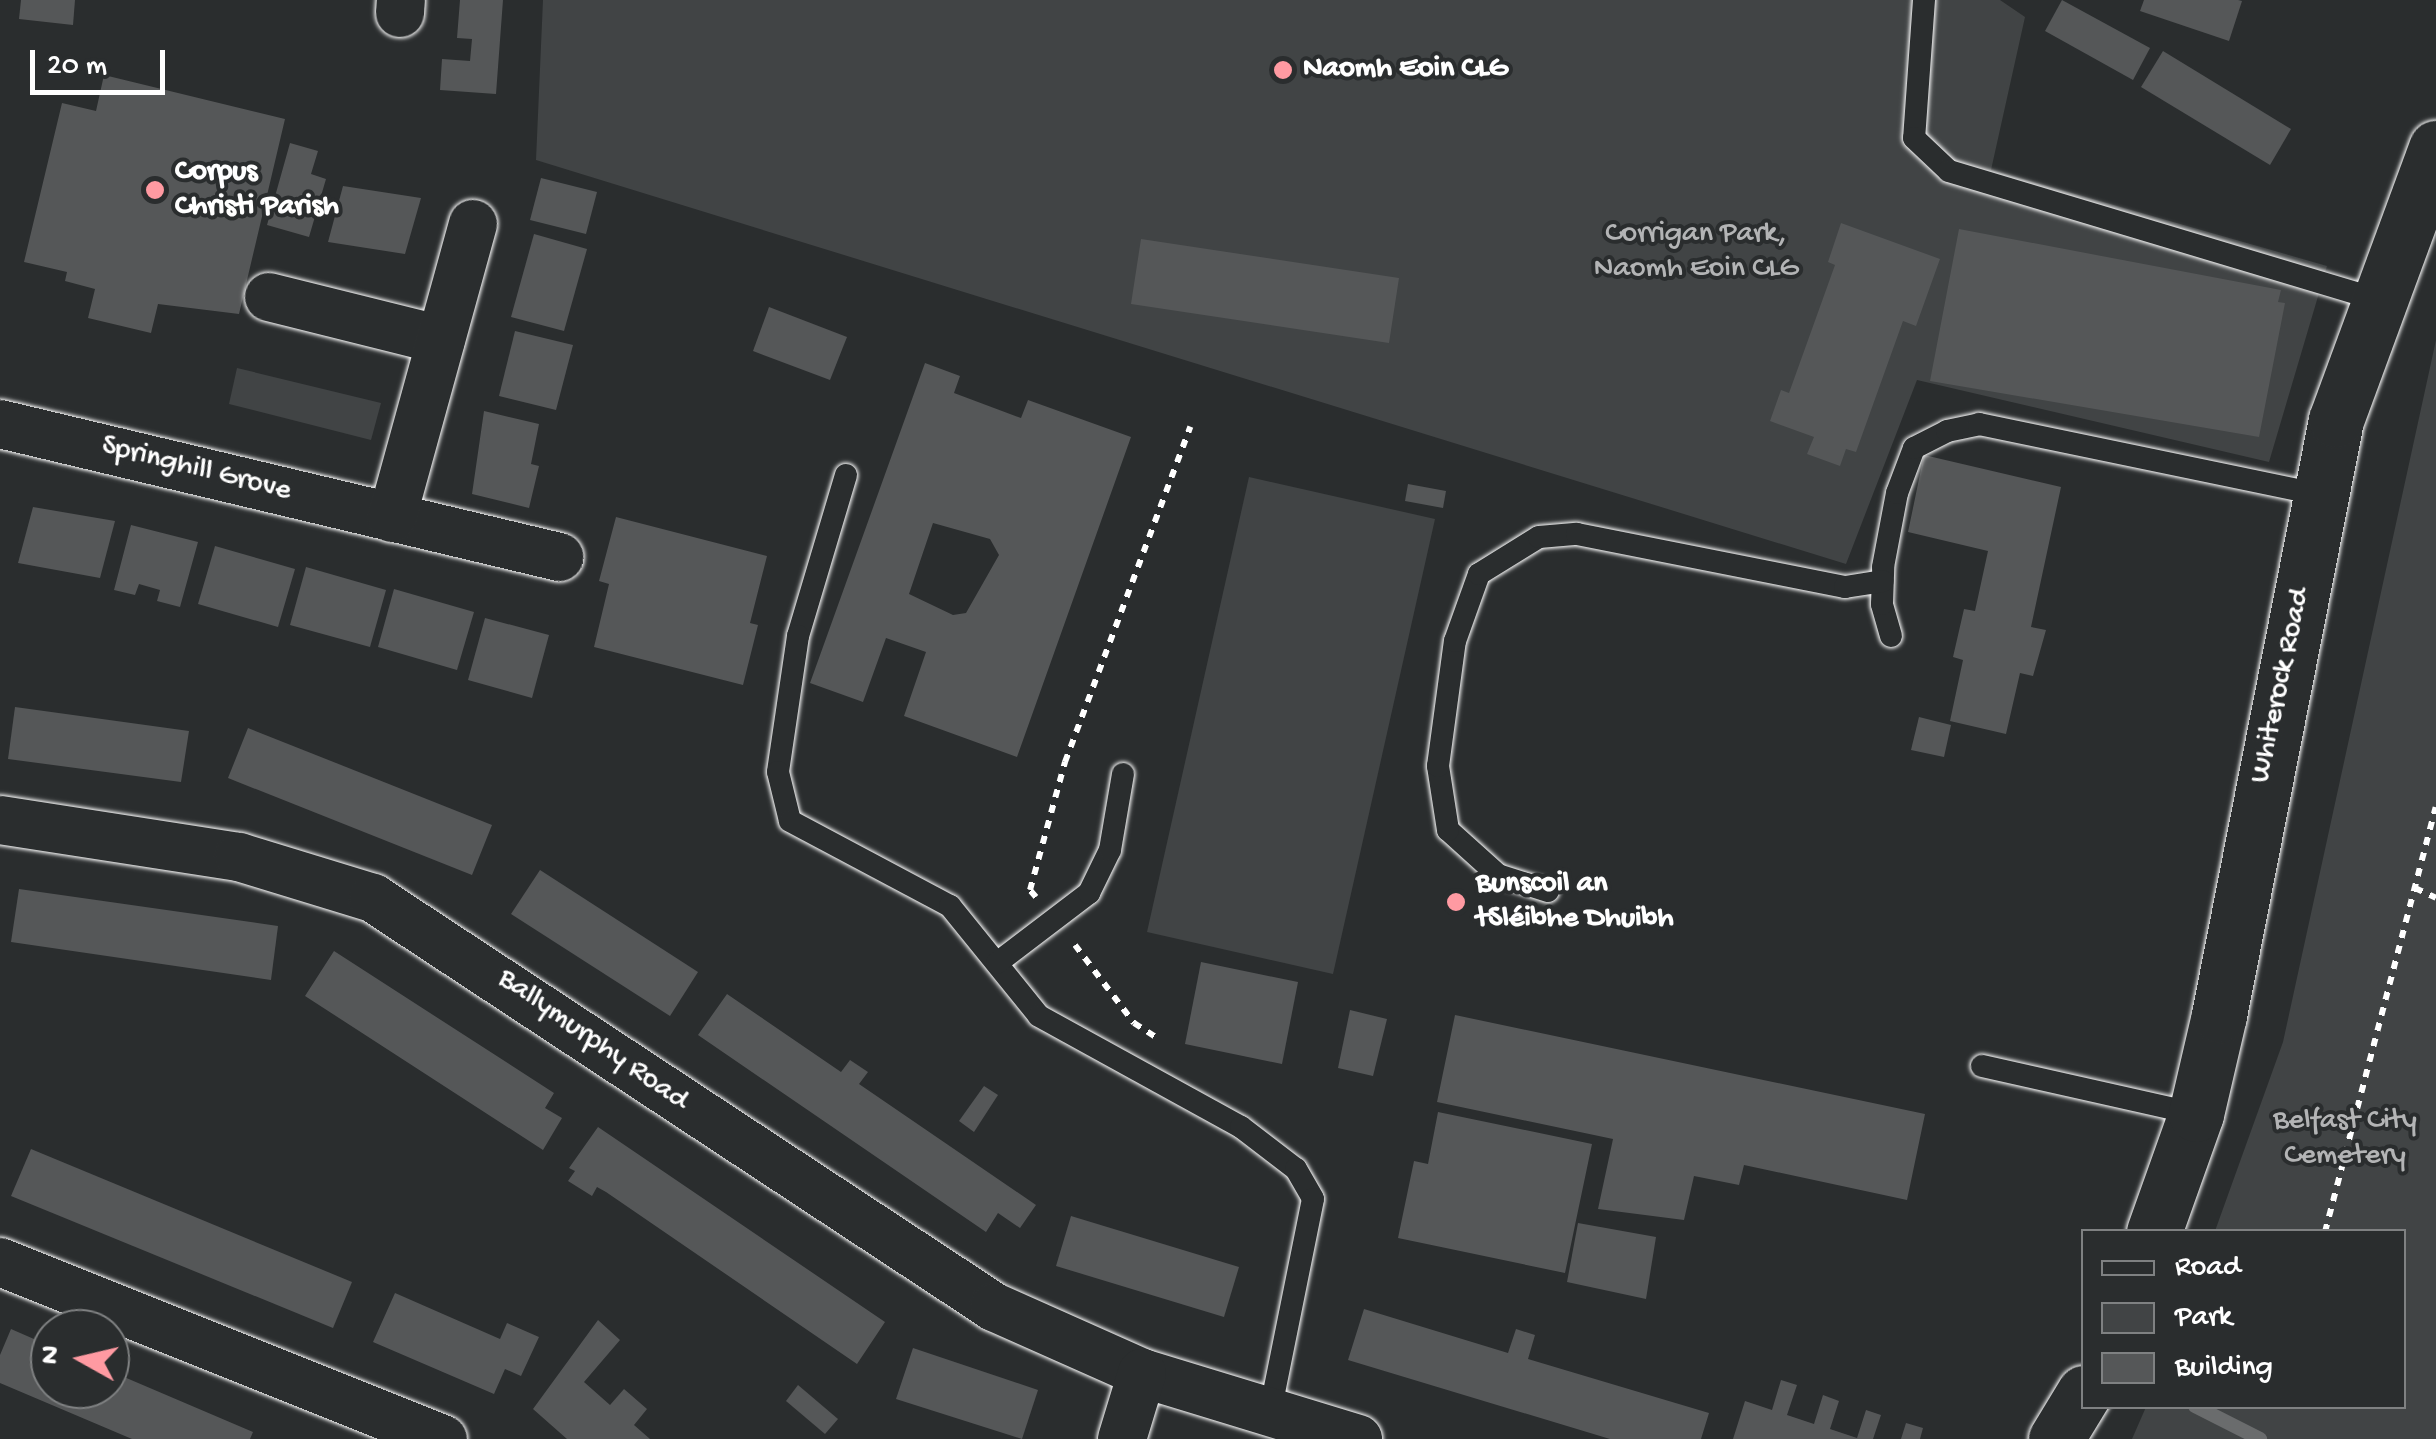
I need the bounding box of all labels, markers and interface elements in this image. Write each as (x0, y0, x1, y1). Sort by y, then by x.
scale bar (35, 30, 170, 92)
text: 20 m (47, 50, 107, 85)
place label: Naomh Eoin CLG (1303, 52, 1508, 88)
marker: Naomh Eoin CLG (1272, 59, 1294, 81)
place label: Corpus Christi Parish (175, 155, 339, 226)
marker: Corpus Christi Parish (144, 179, 166, 201)
park label: Corrigan Park, Naomh Eoin CLG (1594, 217, 1798, 288)
street label: Springhill Grove (98, 429, 294, 511)
street label: Whiterock Road (2244, 585, 2320, 787)
place label: Bunscoil an tSléibhe Dhuibh (1476, 867, 1673, 938)
marker: Bunscoil an tSléibhe Dhuibh (1445, 891, 1467, 913)
street label: Ballymurphy Road (490, 962, 694, 1120)
park label: Belfast City Cemetery (2273, 1104, 2417, 1174)
legend (2081, 1229, 2406, 1409)
text: Road (2175, 1251, 2241, 1286)
text: Park (2175, 1301, 2232, 1336)
north arrow (30, 1309, 130, 1409)
text: N (34, 1344, 69, 1366)
text: Building (2175, 1351, 2273, 1386)

